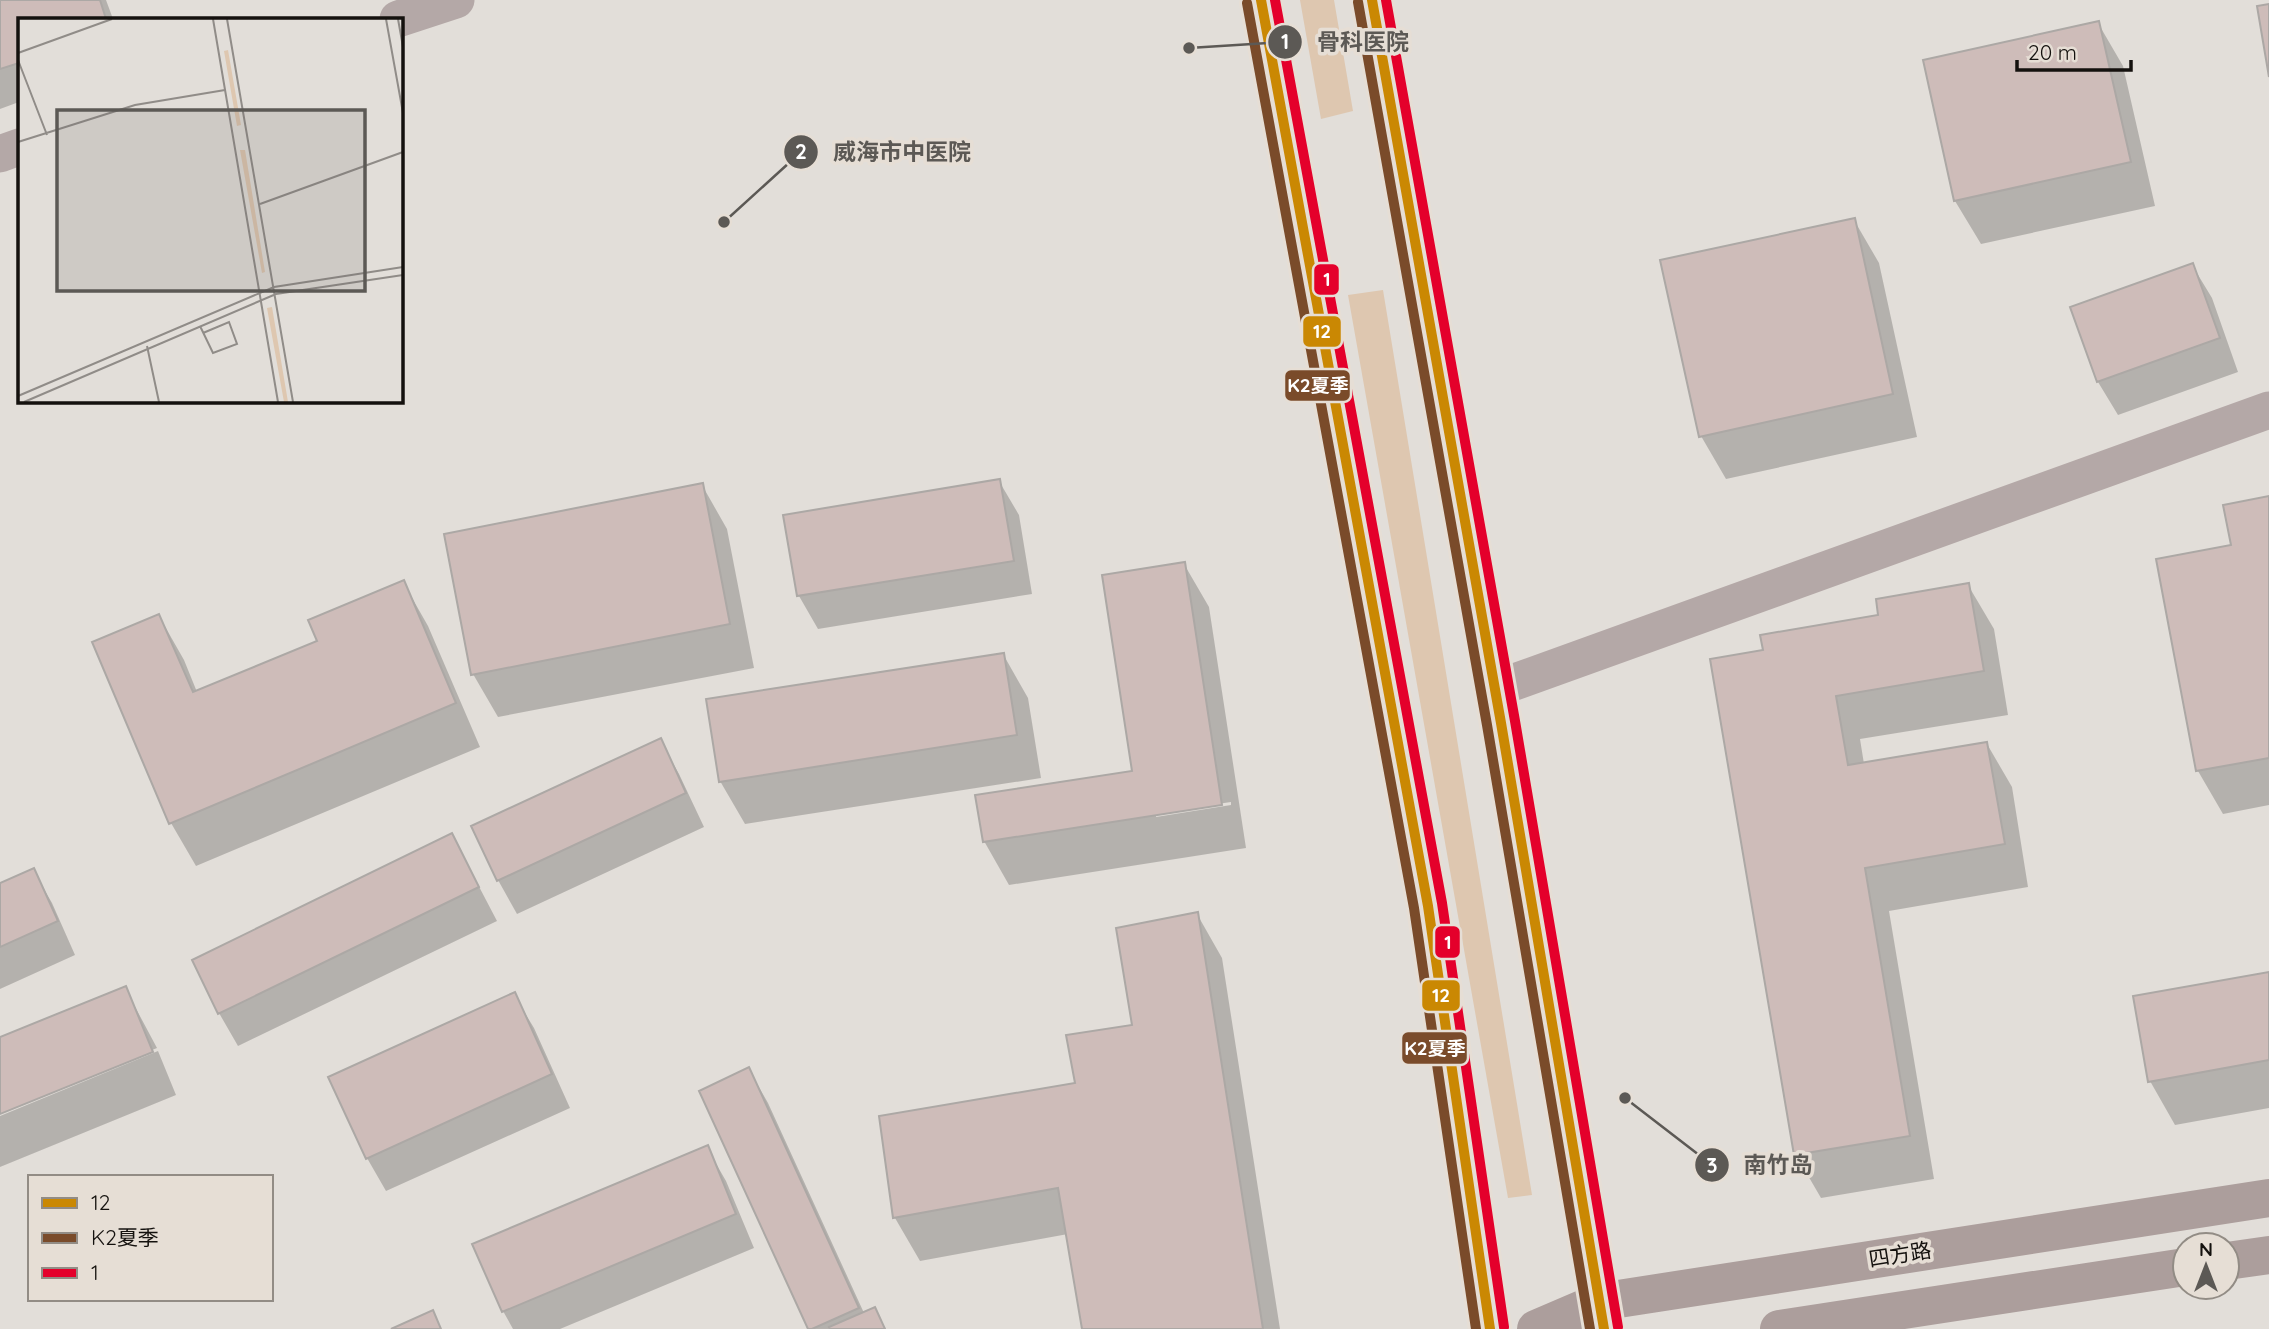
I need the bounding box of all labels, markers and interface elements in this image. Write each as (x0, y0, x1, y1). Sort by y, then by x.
inset map (18, 18, 402, 402)
callout: 骨科医院 (1268, 20, 1423, 64)
text: 骨科医院 (1317, 27, 1409, 56)
text: 1 (1281, 28, 1289, 54)
scale bar (2017, 28, 2131, 72)
text: 20 m (2028, 39, 2077, 65)
callout: 威海市中医院 (784, 130, 985, 174)
text: 威海市中医院 (833, 137, 971, 166)
text: 2 (795, 138, 807, 164)
line badge: 1 (1313, 263, 1340, 296)
text: 1 (1323, 267, 1331, 291)
line badge: 12 (1302, 315, 1342, 348)
text: 12 (1313, 319, 1331, 343)
line badge: K2夏季 (1284, 369, 1351, 402)
text: K2夏季 (1287, 373, 1349, 397)
line badge: 1 (1434, 925, 1461, 959)
text: 1 (1444, 930, 1452, 954)
line badge: 12 (1421, 979, 1461, 1012)
text: 12 (1432, 983, 1450, 1007)
line badge: K2夏季 (1401, 1031, 1468, 1065)
text: K2夏季 (1404, 1036, 1466, 1060)
callout: 南竹岛 (1695, 1143, 1827, 1187)
text: 南竹岛 (1744, 1150, 1813, 1179)
text: 3 (1706, 1152, 1718, 1178)
legend (28, 1175, 273, 1301)
text: 12 (91, 1189, 110, 1215)
text: K2夏季 (91, 1224, 159, 1250)
north arrow (2171, 1231, 2241, 1301)
street label: 四方路 (1867, 1236, 1933, 1272)
text: N (2199, 1237, 2213, 1261)
text: 1 (91, 1259, 99, 1285)

